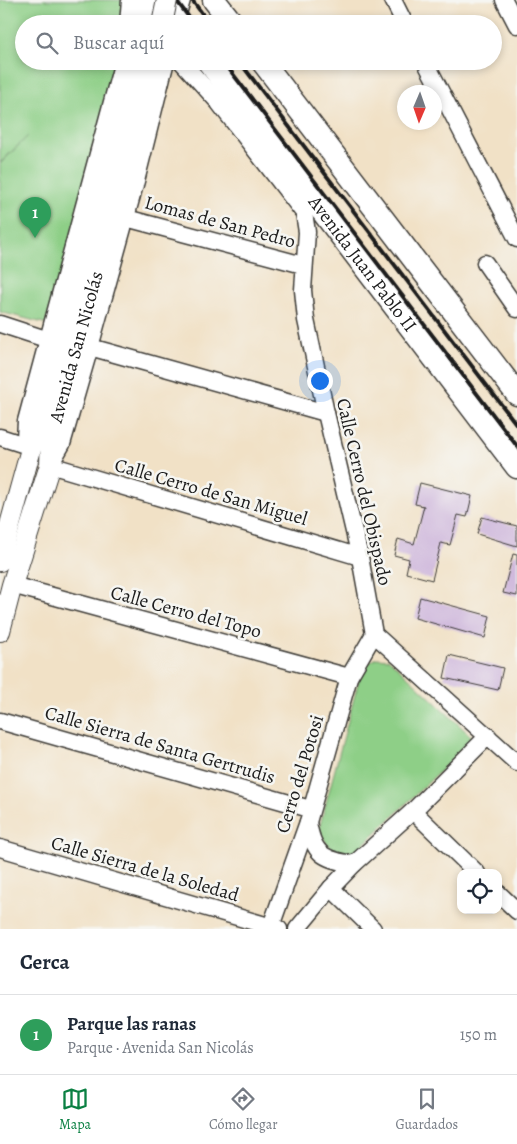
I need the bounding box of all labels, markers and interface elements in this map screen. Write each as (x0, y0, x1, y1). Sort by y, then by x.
search box (15, 15, 502, 70)
icon: search (33, 29, 61, 57)
text: Buscar aquí (73, 30, 164, 56)
north arrow (397, 85, 442, 130)
street label: Lomas de San Pedro (142, 189, 298, 255)
street label: Avenida Juan Pablo II (301, 190, 423, 338)
pin: 1 (19, 197, 51, 238)
street label: Avenida San Nicolás (43, 268, 110, 426)
your location (307, 368, 333, 394)
street label: Calle Cerro del Obispado (330, 396, 398, 588)
street label: Calle Cerro de San Miguel (112, 452, 311, 532)
street label: Calle Cerro del Topo (108, 579, 264, 645)
street label: Calle Sierra de Santa Gertrudis (42, 700, 278, 790)
street label: Cerro del Potosi (270, 712, 330, 836)
street label: Calle Sierra de la Soledad (48, 830, 243, 908)
map controls (457, 869, 502, 914)
button: locate (457, 869, 502, 914)
text: Cerca (20, 948, 70, 976)
text: Parque las ranas (67, 1011, 196, 1037)
text: 1 (33, 1024, 39, 1046)
text: 150 m (460, 1024, 497, 1046)
text: Parque · Avenida San Nicolás (67, 1037, 254, 1059)
tab: Mapa (59, 1085, 91, 1134)
tab: Cómo llegar (209, 1085, 278, 1134)
tab: Guardados (395, 1085, 458, 1134)

